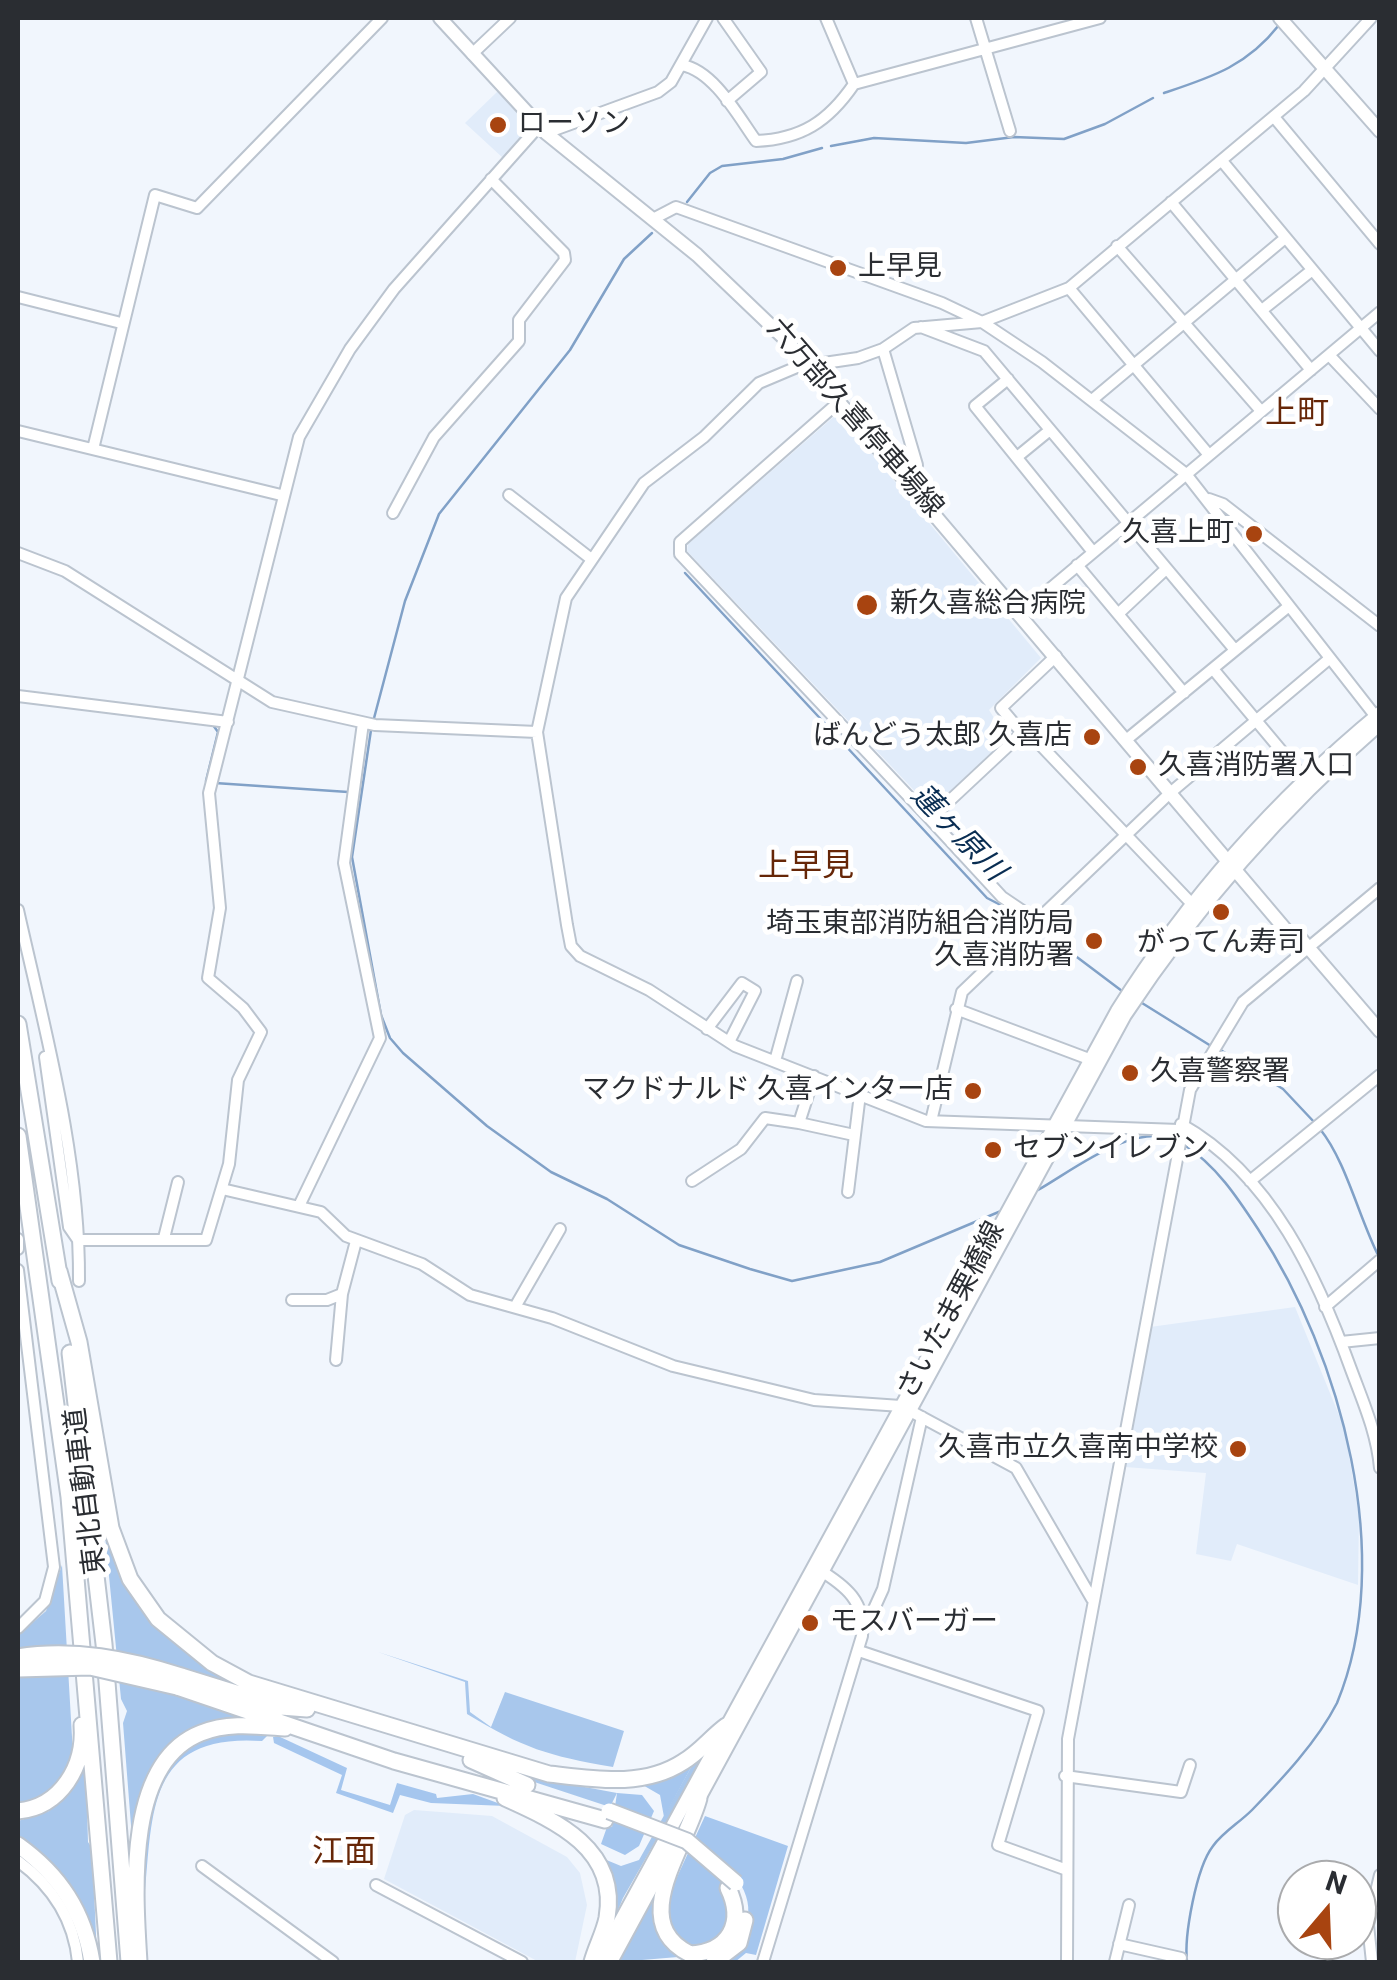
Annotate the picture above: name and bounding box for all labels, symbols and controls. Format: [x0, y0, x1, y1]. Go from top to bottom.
place label: ローソン [518, 108, 630, 142]
marker: ローソン [487, 114, 509, 136]
place label: 上早見 [858, 251, 942, 285]
marker: 上早見 [827, 257, 849, 279]
street label: 六万部久喜停車場線 [759, 313, 949, 525]
district label: 上町 [1265, 396, 1329, 434]
place label: 久喜上町 [1122, 517, 1234, 551]
marker: 久喜上町 [1243, 523, 1265, 545]
place label: 新久喜総合病院 [890, 588, 1086, 622]
marker: 新久喜総合病院 [854, 592, 880, 618]
place label: ばんどう太郎 久喜店 [813, 720, 1072, 754]
marker: ばんどう太郎 久喜店 [1081, 726, 1103, 748]
place label: 久喜消防署入口 [1158, 750, 1354, 784]
marker: 久喜消防署入口 [1127, 756, 1149, 778]
water label: 蓮ヶ原川 [902, 778, 1012, 890]
district label: 上早見 [758, 849, 854, 887]
marker: がってん寿司 [1210, 901, 1232, 923]
place label: 埼玉東部消防組合消防局 久喜消防署 [766, 908, 1074, 974]
place label: がってん寿司 [1137, 927, 1305, 961]
marker: 埼玉東部消防組合消防局 久喜消防署 [1083, 930, 1105, 952]
place label: 久喜警察署 [1150, 1056, 1290, 1090]
marker: 久喜警察署 [1119, 1062, 1141, 1084]
place label: マクドナルド 久喜インター店 [582, 1074, 953, 1108]
marker: マクドナルド 久喜インター店 [962, 1080, 984, 1102]
place label: セブンイレブン [1013, 1133, 1209, 1167]
marker: セブンイレブン [982, 1139, 1004, 1161]
street label: さいたま栗橋線 [891, 1217, 1013, 1405]
street label: 東北自動車道 [60, 1406, 114, 1576]
place label: 久喜市立久喜南中学校 [938, 1432, 1218, 1466]
marker: 久喜市立久喜南中学校 [1227, 1438, 1249, 1460]
place label: モスバーガー [830, 1606, 998, 1640]
marker: モスバーガー [799, 1612, 821, 1634]
district label: 江面 [312, 1835, 376, 1873]
north arrow [1277, 1860, 1377, 1960]
text: N [1322, 1864, 1351, 1902]

